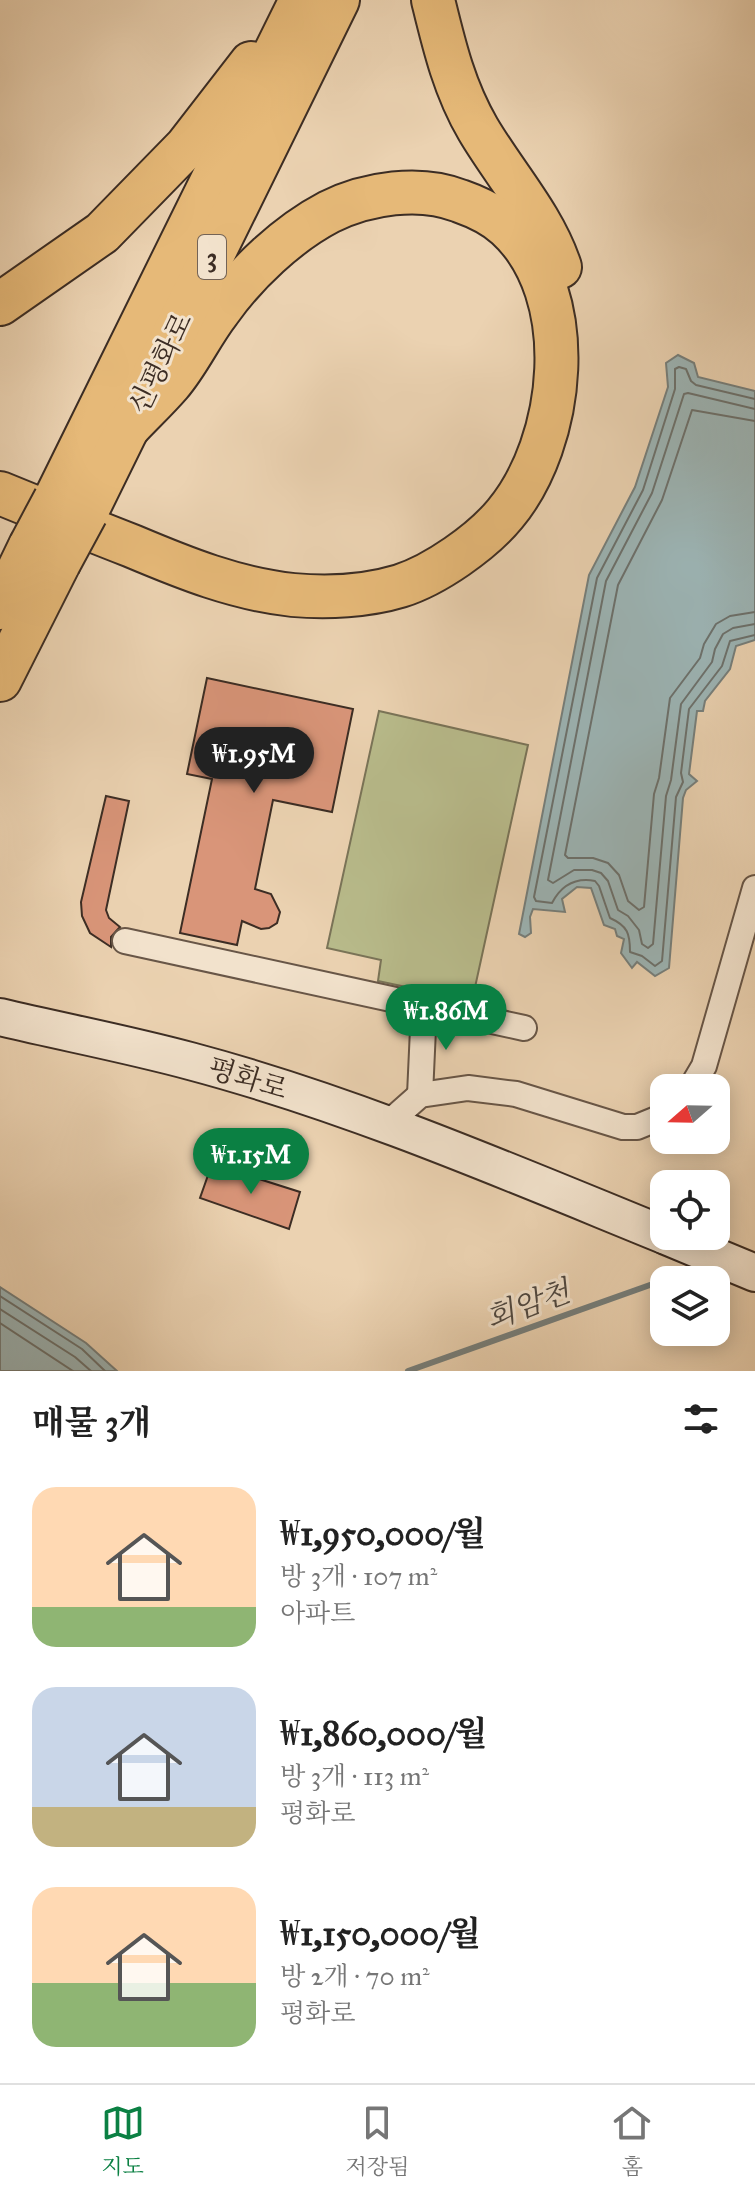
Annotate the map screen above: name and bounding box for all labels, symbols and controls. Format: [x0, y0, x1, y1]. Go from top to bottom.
road number: 3 [198, 235, 226, 279]
street label: 신평화로 [121, 307, 200, 420]
pin: ₩1.95M [189, 727, 319, 795]
text: ₩1.95M [212, 737, 296, 769]
pin: ₩1.86M [381, 984, 511, 1052]
text: ₩1.86M [404, 994, 488, 1026]
street label: 평화로 [204, 1050, 292, 1107]
north arrow [650, 1074, 730, 1154]
map controls [650, 1074, 730, 1346]
pin: ₩1.15M [186, 1128, 316, 1196]
text: ₩1.15M [211, 1138, 291, 1170]
button: locate [650, 1170, 730, 1250]
button: layers [650, 1266, 730, 1346]
water label: 회암천 [481, 1273, 577, 1337]
icon: filters [679, 1397, 723, 1441]
text: 매물 3개 [32, 1402, 151, 1443]
text: ₩1,950,000/월 [280, 1513, 486, 1554]
icon: home [96, 1519, 192, 1615]
text: 방 3개 · 107 m² [280, 1560, 437, 1592]
text: 아파트 [280, 1597, 355, 1629]
text: ₩1,860,000/월 [280, 1713, 488, 1754]
icon: home [96, 1719, 192, 1815]
text: 방 3개 · 113 m² [280, 1760, 429, 1792]
text: 평화로 [280, 1797, 355, 1829]
text: ₩1,150,000/월 [280, 1913, 481, 1954]
icon: home [96, 1919, 192, 2015]
text: 방 2개 · 70 m² [280, 1960, 430, 1992]
text: 평화로 [280, 1997, 355, 2029]
tab: 지도 [101, 2101, 145, 2180]
tab: 저장됨 [346, 2101, 409, 2180]
tab: 홈 [610, 2101, 654, 2180]

